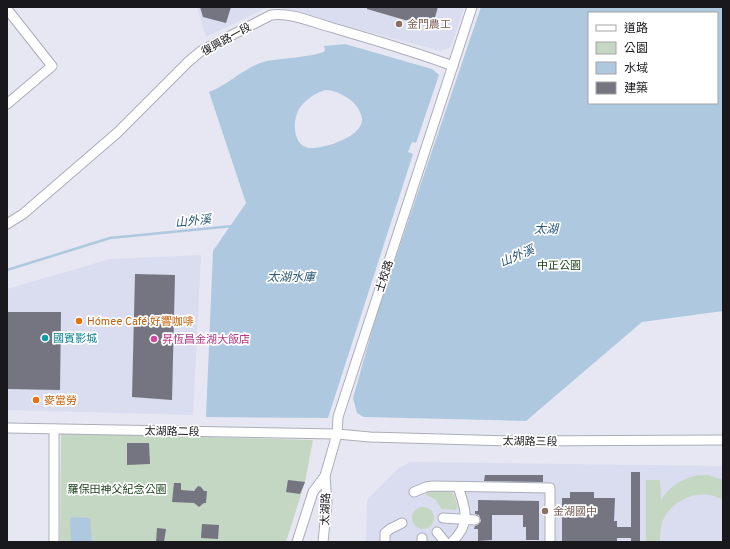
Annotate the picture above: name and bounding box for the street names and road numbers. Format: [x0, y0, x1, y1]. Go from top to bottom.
street label: 復興路一段 [199, 20, 254, 59]
street label: 士校路 [373, 258, 397, 294]
street label: 太湖路二段 [144, 425, 200, 439]
street label: 太湖路三段 [502, 435, 558, 449]
street label: 太湖路 [318, 492, 334, 526]

